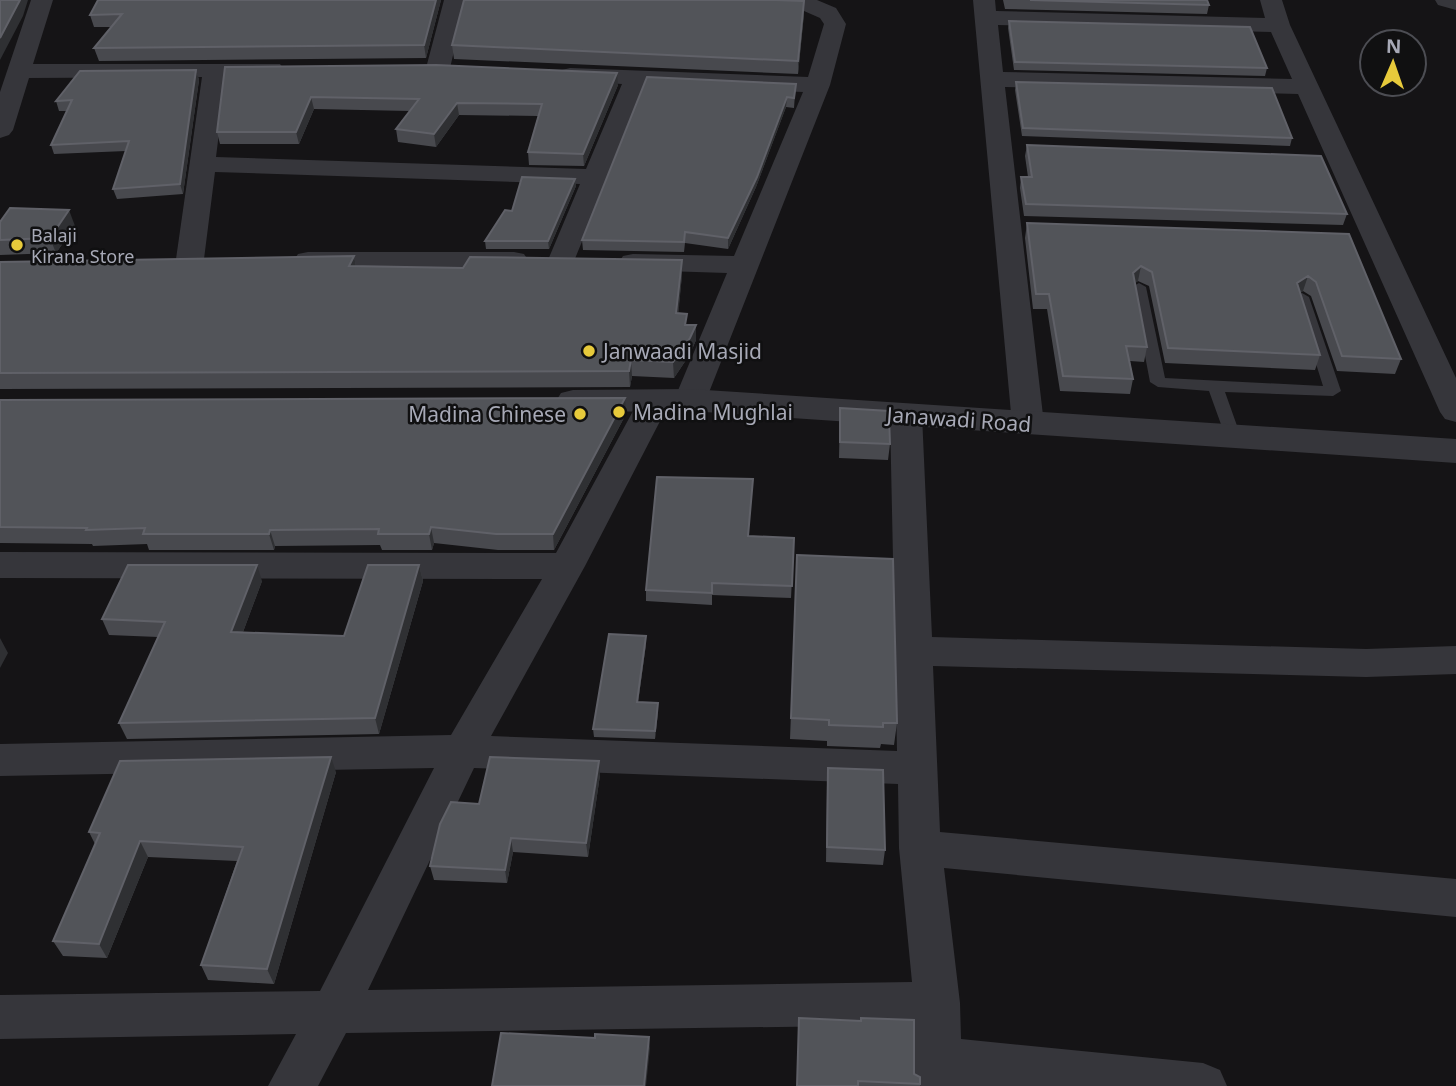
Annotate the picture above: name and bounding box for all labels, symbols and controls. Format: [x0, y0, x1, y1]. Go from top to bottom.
north arrow [1358, 28, 1428, 98]
text: N [1385, 33, 1402, 59]
place label: Balaji Kirana Store [31, 223, 134, 268]
marker: Balaji Kirana Store [9, 237, 25, 253]
place label: Janwaadi Masjid [601, 337, 762, 365]
marker: Janwaadi Masjid [581, 343, 597, 359]
place label: Madina Mughlai [633, 398, 793, 426]
place label: Madina Chinese [408, 400, 566, 428]
street label: Janawadi Road [884, 400, 1032, 438]
marker: Madina Mughlai [611, 404, 627, 420]
marker: Madina Chinese [572, 406, 588, 422]

